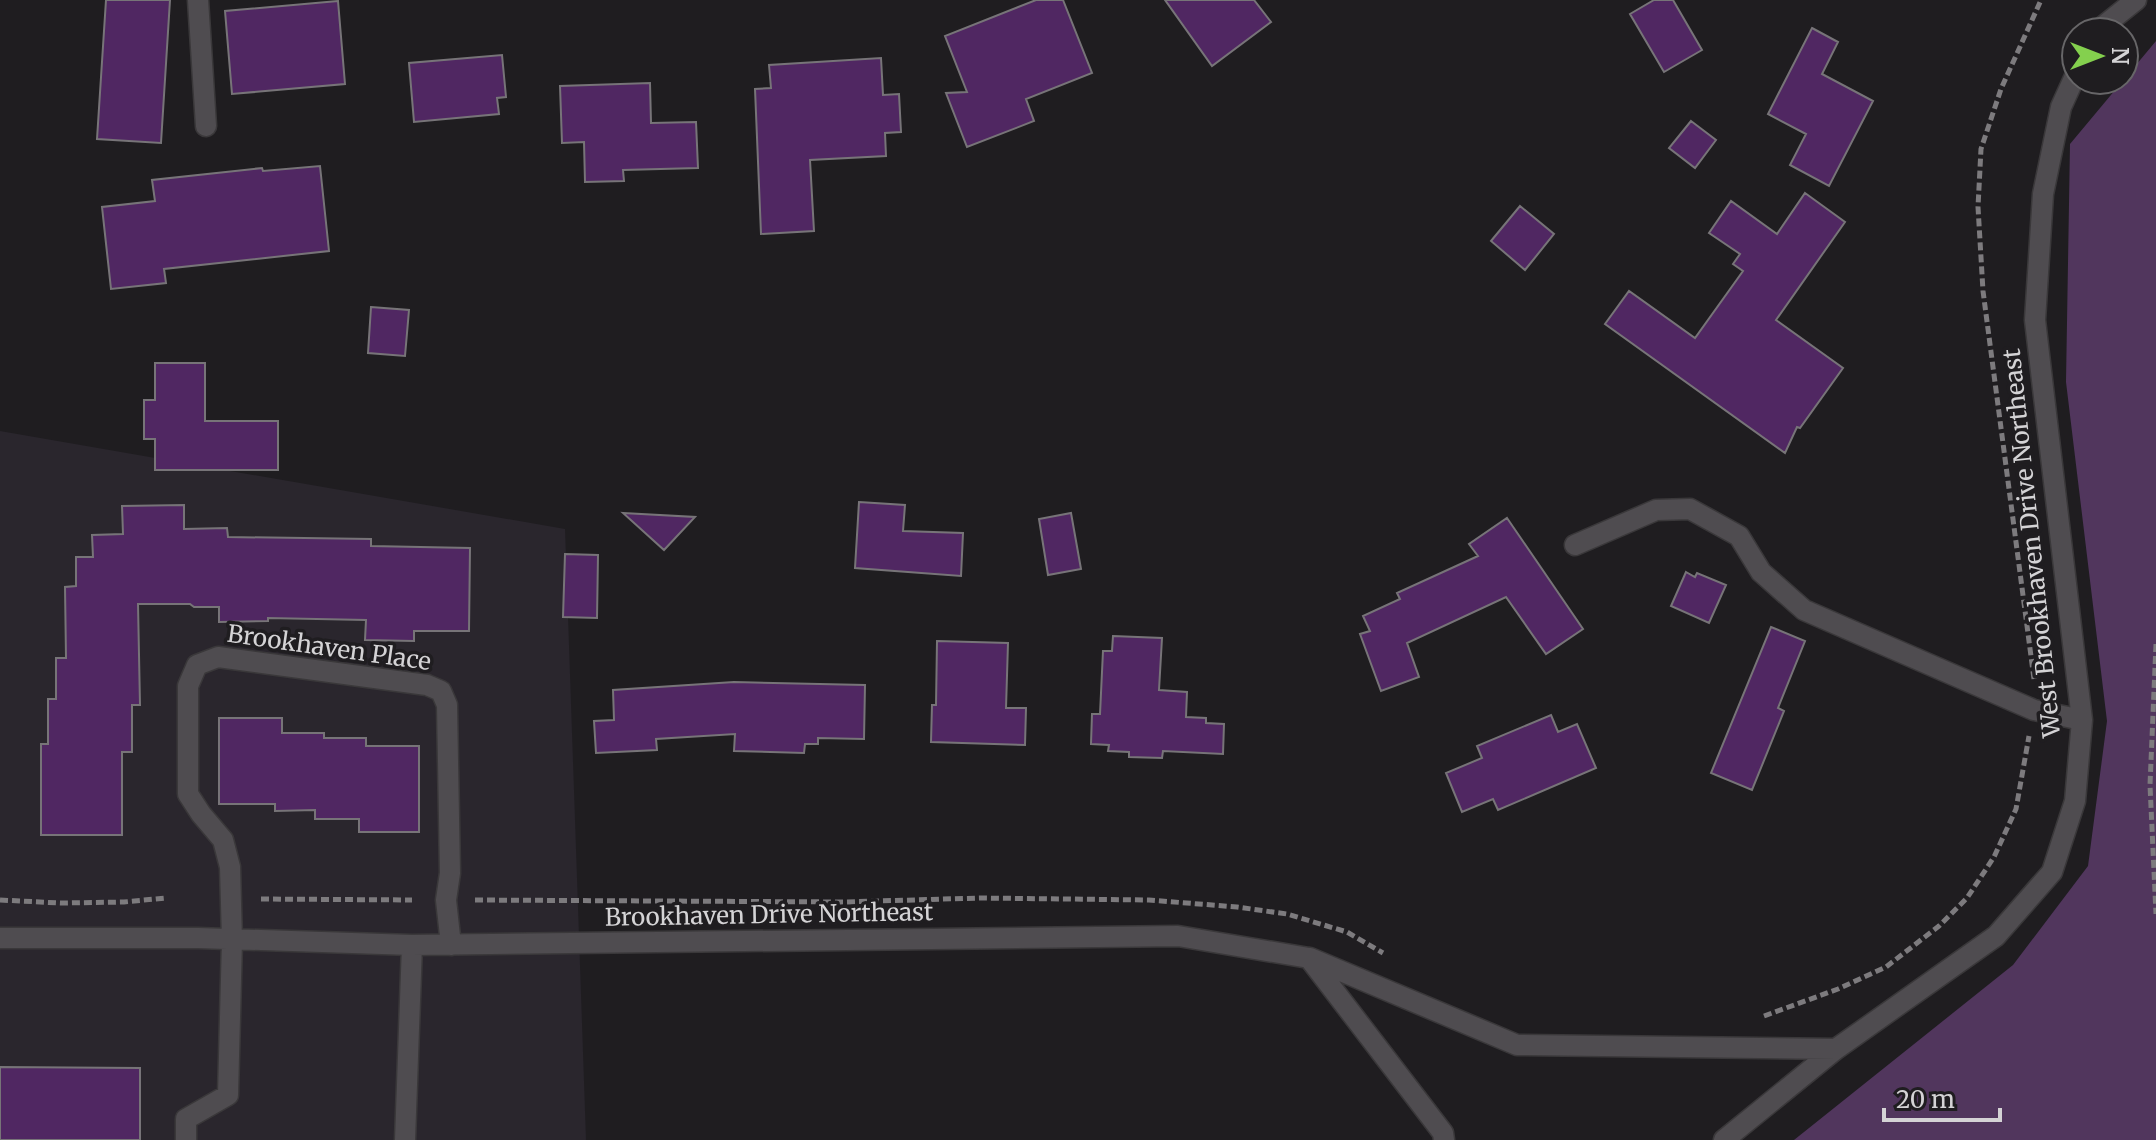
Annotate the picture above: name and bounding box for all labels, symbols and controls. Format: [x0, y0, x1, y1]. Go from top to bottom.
north arrow [2060, 16, 2140, 96]
text: N [2106, 47, 2134, 65]
street label: West Brookhaven Drive Northeast [1996, 347, 2067, 740]
street label: Brookhaven Place [225, 618, 433, 677]
street label: Brookhaven Drive Northeast [605, 896, 934, 933]
scale bar [1884, 1072, 2000, 1122]
text: 20 m [1896, 1084, 1955, 1115]

